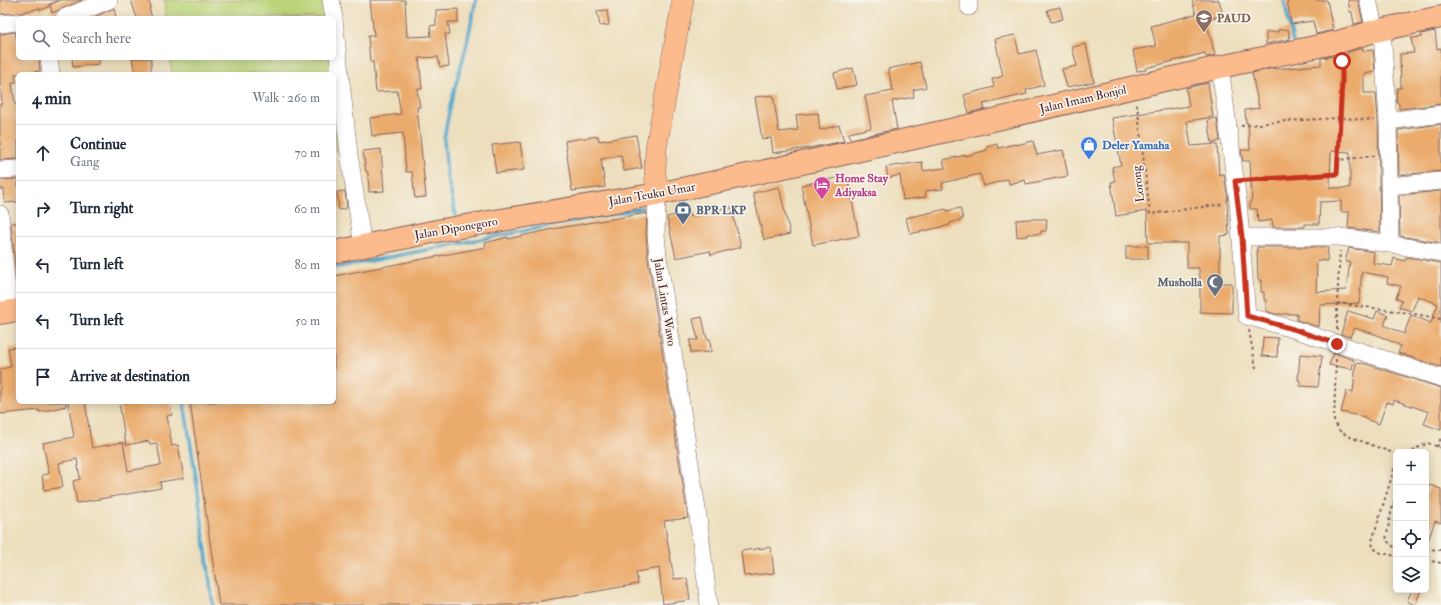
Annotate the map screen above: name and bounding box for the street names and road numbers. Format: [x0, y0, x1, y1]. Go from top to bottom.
street label: Jalan Imam Bonjol [1037, 82, 1128, 117]
street label: Lorong [1129, 164, 1148, 203]
street label: Jalan Teuku Umar [607, 179, 697, 210]
street label: Jalan Diponegoro [412, 214, 499, 243]
street label: Jalan Lintas Wawo [650, 256, 679, 347]

